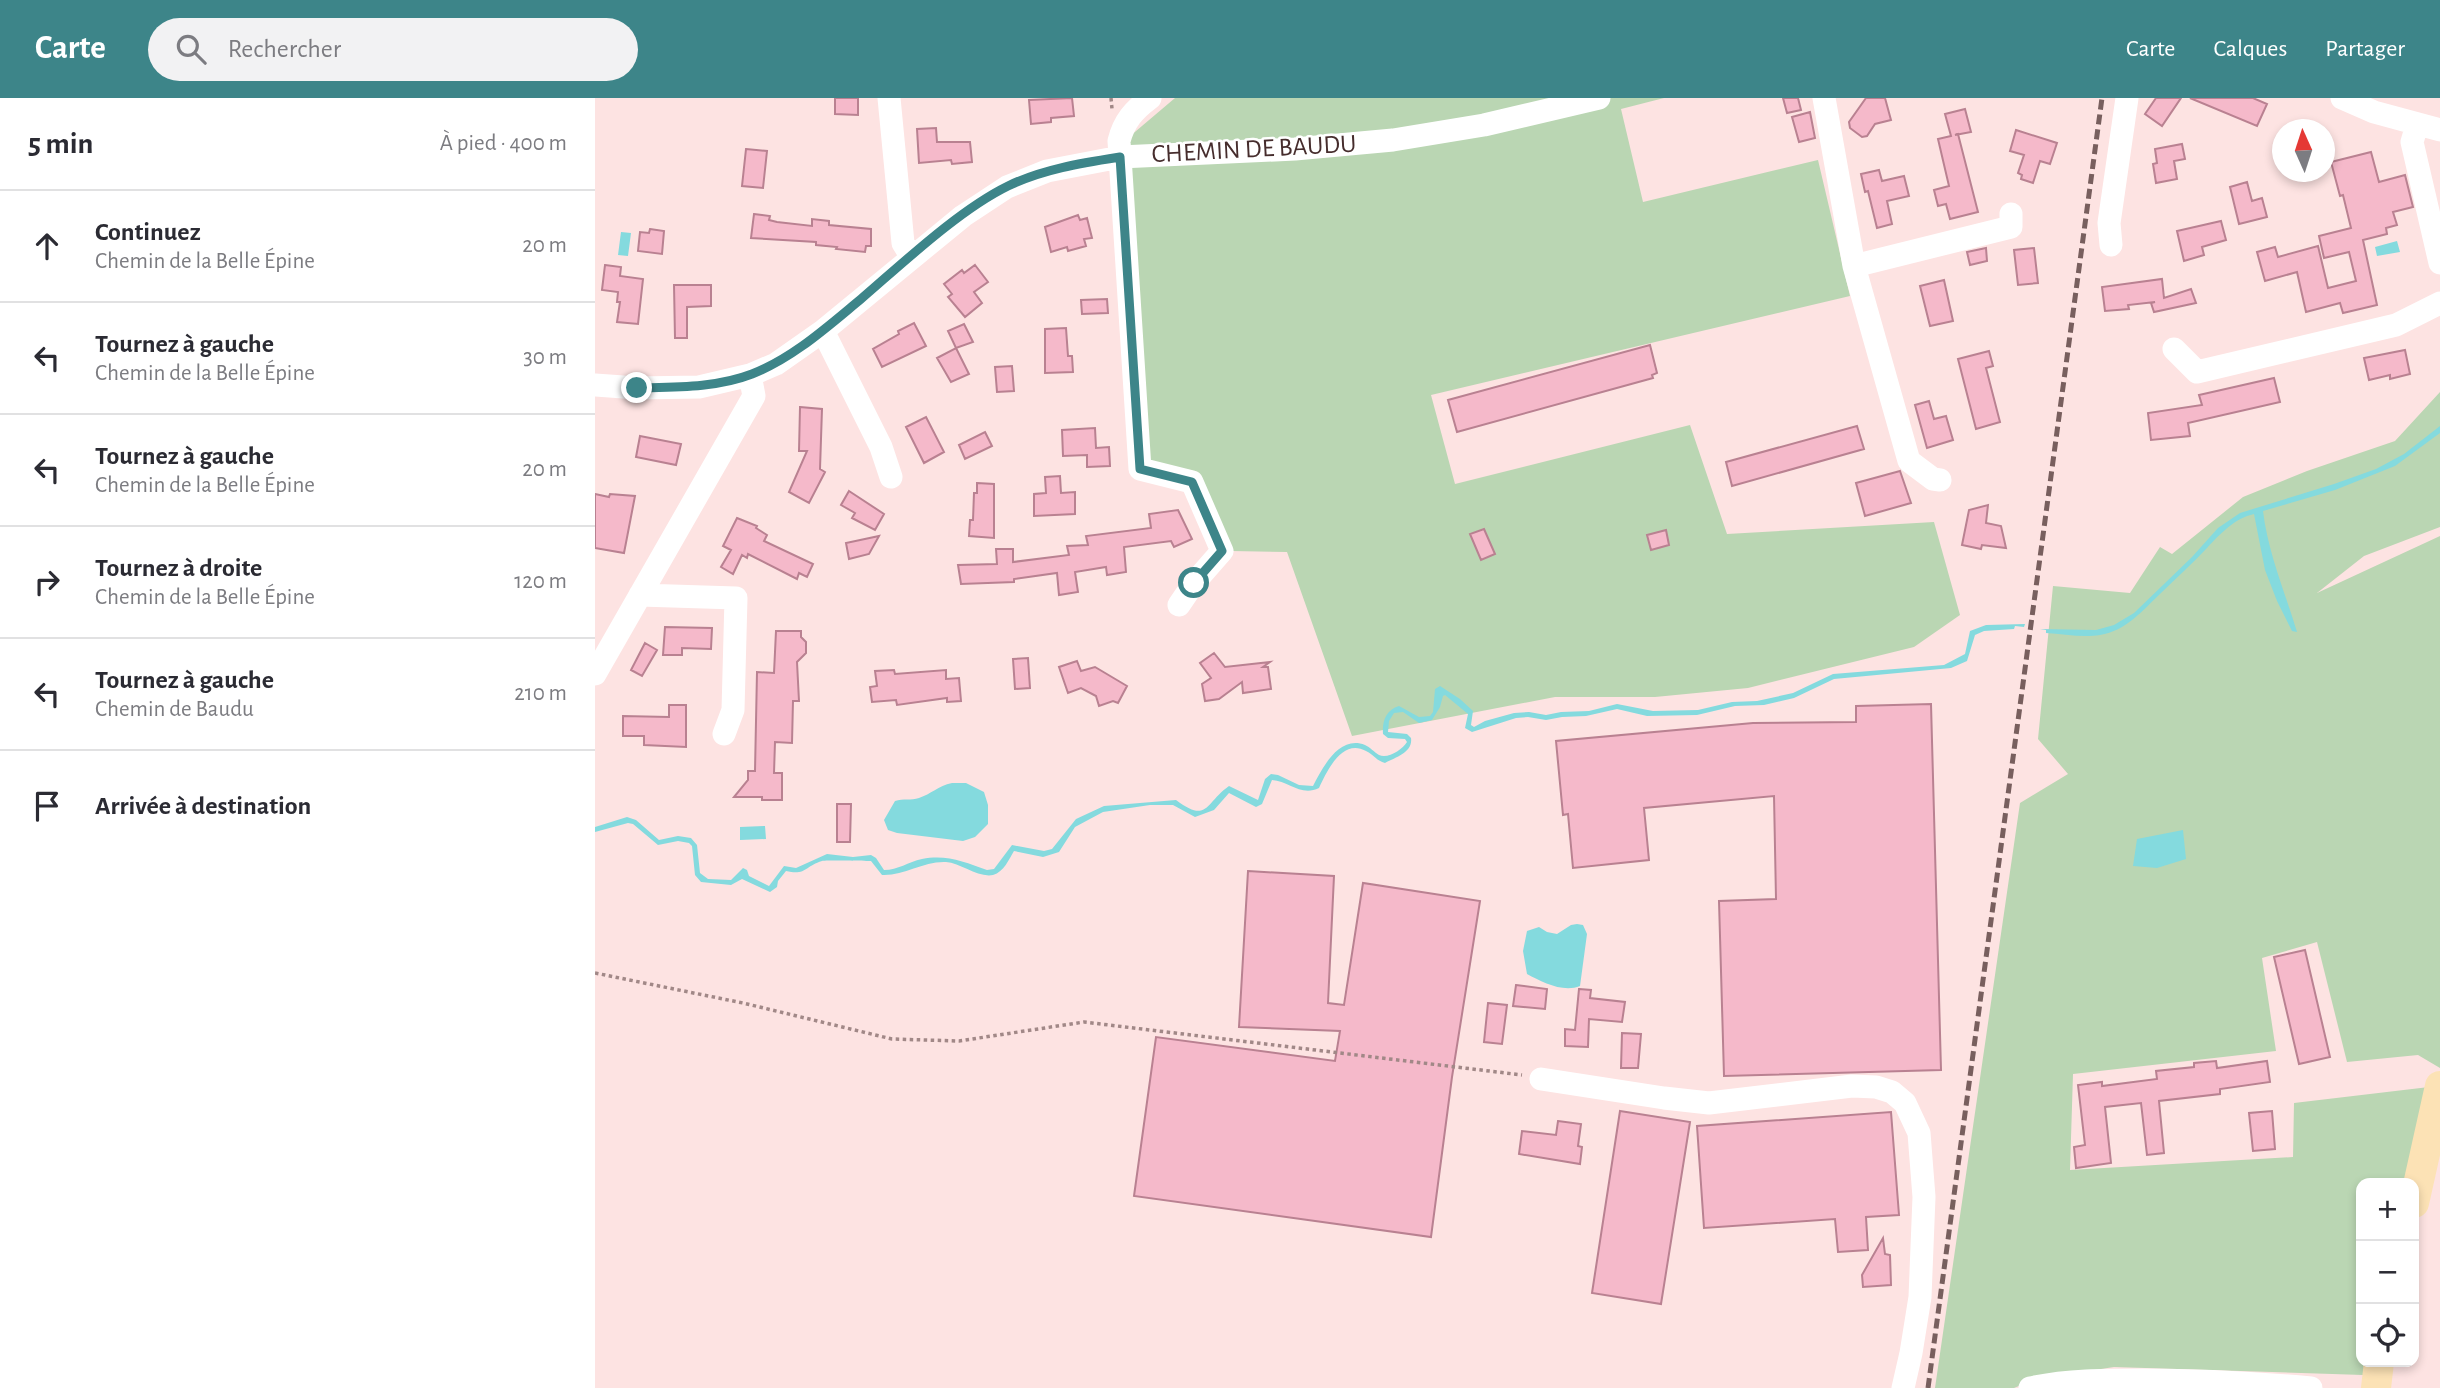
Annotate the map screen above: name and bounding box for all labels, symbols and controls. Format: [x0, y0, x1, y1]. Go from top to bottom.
search box [148, 18, 638, 81]
icon: search [172, 30, 210, 68]
text: Carte [35, 32, 106, 65]
text: Rechercher [228, 36, 341, 62]
text: Carte [2126, 37, 2175, 61]
text: Calques [2213, 37, 2287, 61]
text: Partager [2325, 37, 2405, 61]
north arrow [2272, 119, 2335, 182]
text: 5 min [28, 129, 93, 159]
street label: CHEMIN DE BAUDU [1151, 131, 1357, 167]
text: À pied · 400 m [440, 132, 567, 155]
text: Continuez [95, 219, 201, 245]
icon: ahead [28, 227, 66, 265]
text: 20 m [522, 234, 567, 257]
text: Chemin de la Belle Épine [95, 250, 315, 273]
text: Tournez à gauche [95, 331, 274, 357]
icon: left [28, 339, 66, 377]
text: 30 m [523, 346, 567, 369]
text: Chemin de la Belle Épine [95, 362, 315, 385]
route end [621, 372, 652, 403]
text: Tournez à gauche [95, 443, 274, 469]
icon: left [28, 451, 66, 489]
text: 20 m [522, 458, 567, 481]
text: Chemin de la Belle Épine [95, 474, 315, 497]
text: Tournez à droite [95, 555, 262, 581]
icon: right [28, 563, 66, 601]
route start [1178, 567, 1209, 598]
text: 120 m [514, 570, 567, 593]
text: Chemin de la Belle Épine [95, 586, 315, 609]
text: Tournez à gauche [95, 667, 274, 693]
icon: left [28, 675, 66, 713]
text: 210 m [514, 682, 567, 705]
text: Chemin de Baudu [95, 698, 254, 721]
icon: arrive [28, 787, 66, 825]
text: Arrivée à destination [95, 793, 311, 819]
map controls [2356, 1178, 2419, 1367]
button: + [2356, 1178, 2419, 1241]
button: − [2356, 1241, 2419, 1304]
button: locate [2356, 1304, 2419, 1367]

